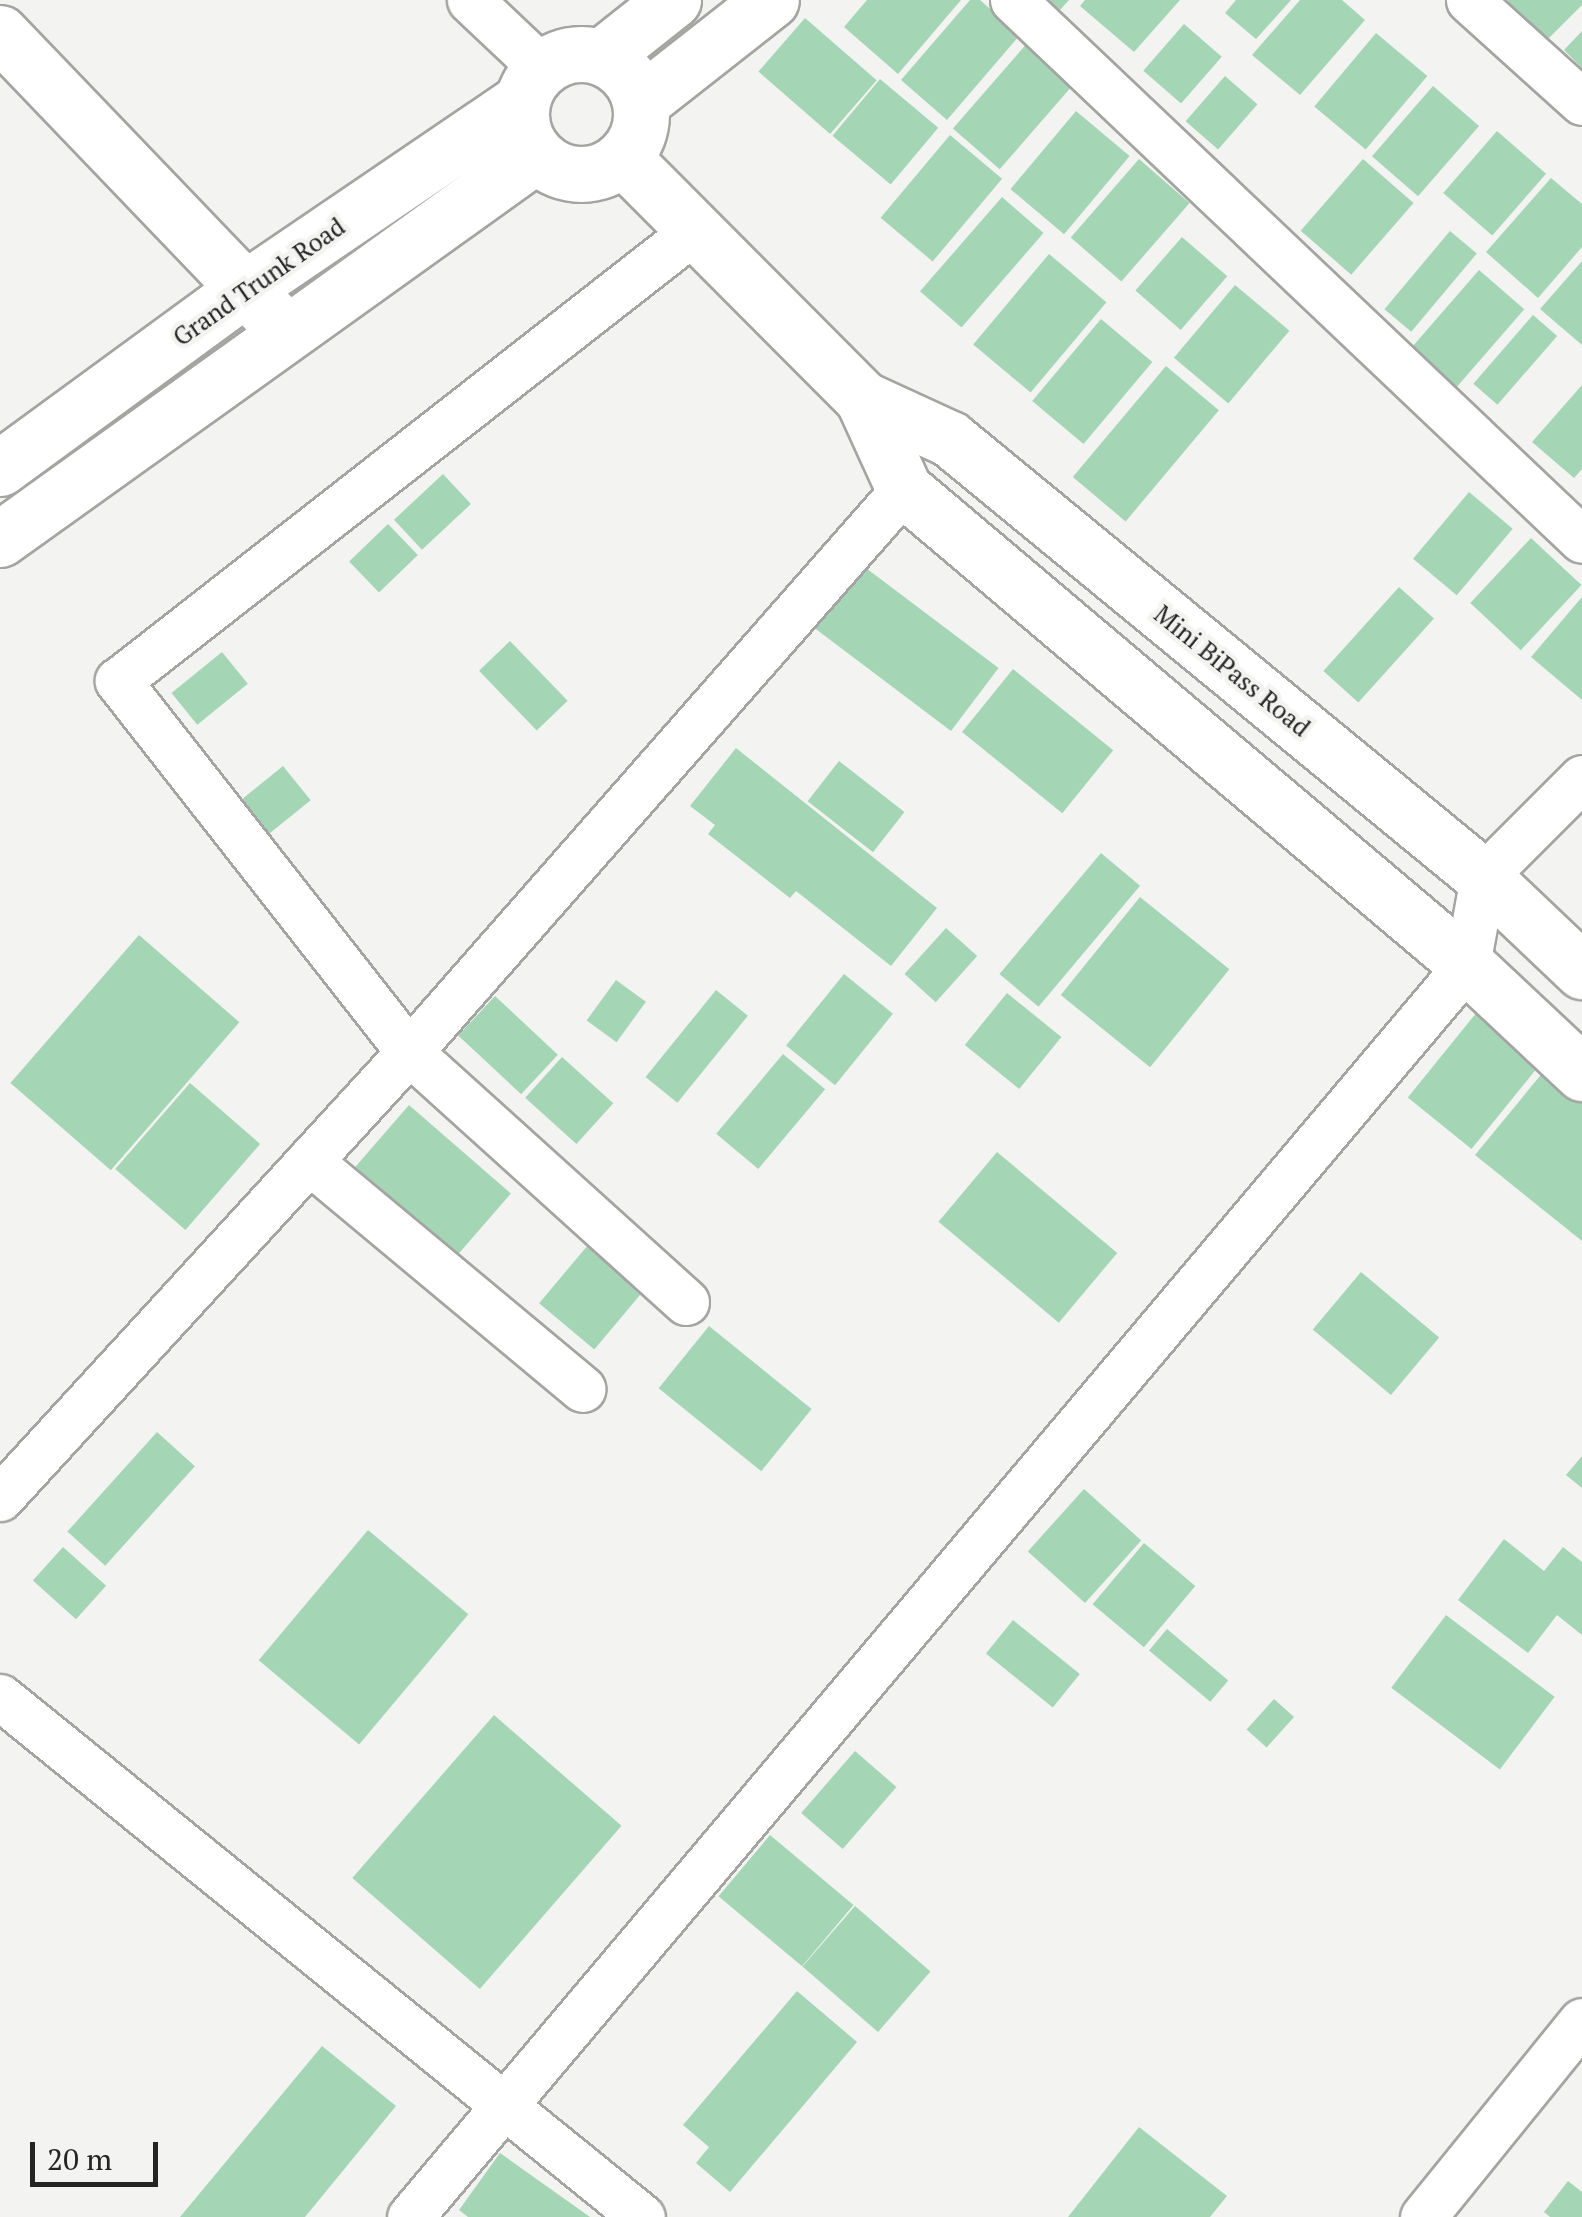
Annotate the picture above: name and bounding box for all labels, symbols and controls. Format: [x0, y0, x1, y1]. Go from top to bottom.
street label: Grand Trunk Road [167, 212, 351, 352]
street label: Mini BiPass Road [1148, 599, 1316, 743]
scale bar [35, 2122, 162, 2184]
text: 20 m [47, 2139, 112, 2179]

